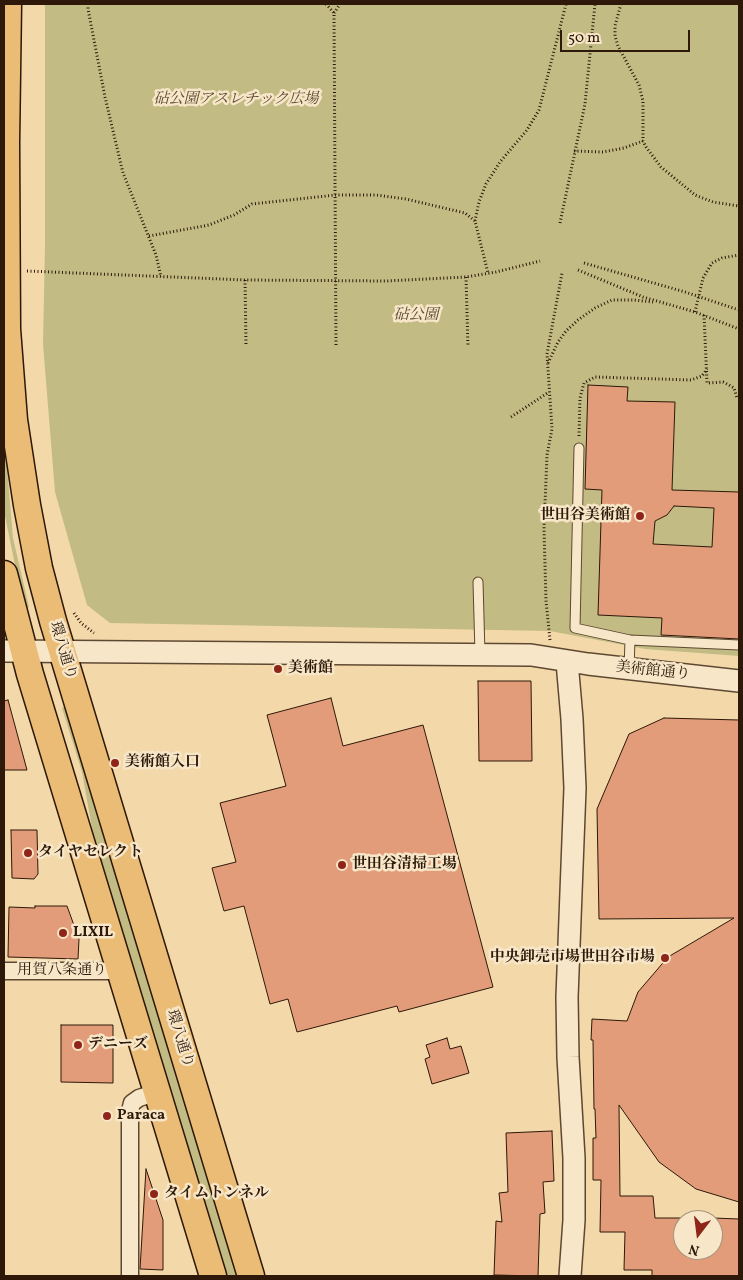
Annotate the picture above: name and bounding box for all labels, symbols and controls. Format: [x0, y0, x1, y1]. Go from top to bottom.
scale bar [563, 20, 693, 52]
text: 50 m [568, 28, 600, 49]
park label: 砧公園アスレチック広場 [154, 91, 318, 109]
park label: 砧公園 [394, 307, 438, 325]
place label: 世田谷美術館 [540, 507, 630, 525]
marker: 世田谷美術館 [634, 510, 646, 522]
street label: 環八通り [45, 620, 79, 682]
street label: 美術館通り [615, 659, 691, 685]
place label: 美術館 [288, 660, 333, 678]
marker: 美術館 [272, 663, 284, 675]
place label: 美術館入口 [125, 754, 200, 772]
marker: 美術館入口 [109, 757, 121, 769]
place label: タイヤセレクト [38, 844, 143, 862]
marker: タイヤセレクト [22, 847, 34, 859]
place label: 世田谷清掃工場 [352, 856, 457, 874]
marker: 世田谷清掃工場 [336, 859, 348, 871]
place label: LIXIL [73, 924, 113, 942]
marker: LIXIL [57, 927, 69, 939]
place label: 中央卸売市場世田谷市場 [490, 949, 655, 967]
marker: 中央卸売市場世田谷市場 [659, 952, 671, 964]
street label: 用賀八条通り [17, 962, 107, 980]
street label: 環八通り [162, 1008, 196, 1070]
place label: デニーズ [88, 1036, 148, 1054]
marker: デニーズ [72, 1039, 84, 1051]
place label: Paraca [117, 1107, 165, 1125]
marker: Paraca [101, 1110, 113, 1122]
place label: タイムトンネル [164, 1185, 269, 1203]
marker: タイムトンネル [148, 1188, 160, 1200]
north arrow [673, 1210, 723, 1260]
text: N [687, 1239, 702, 1260]

